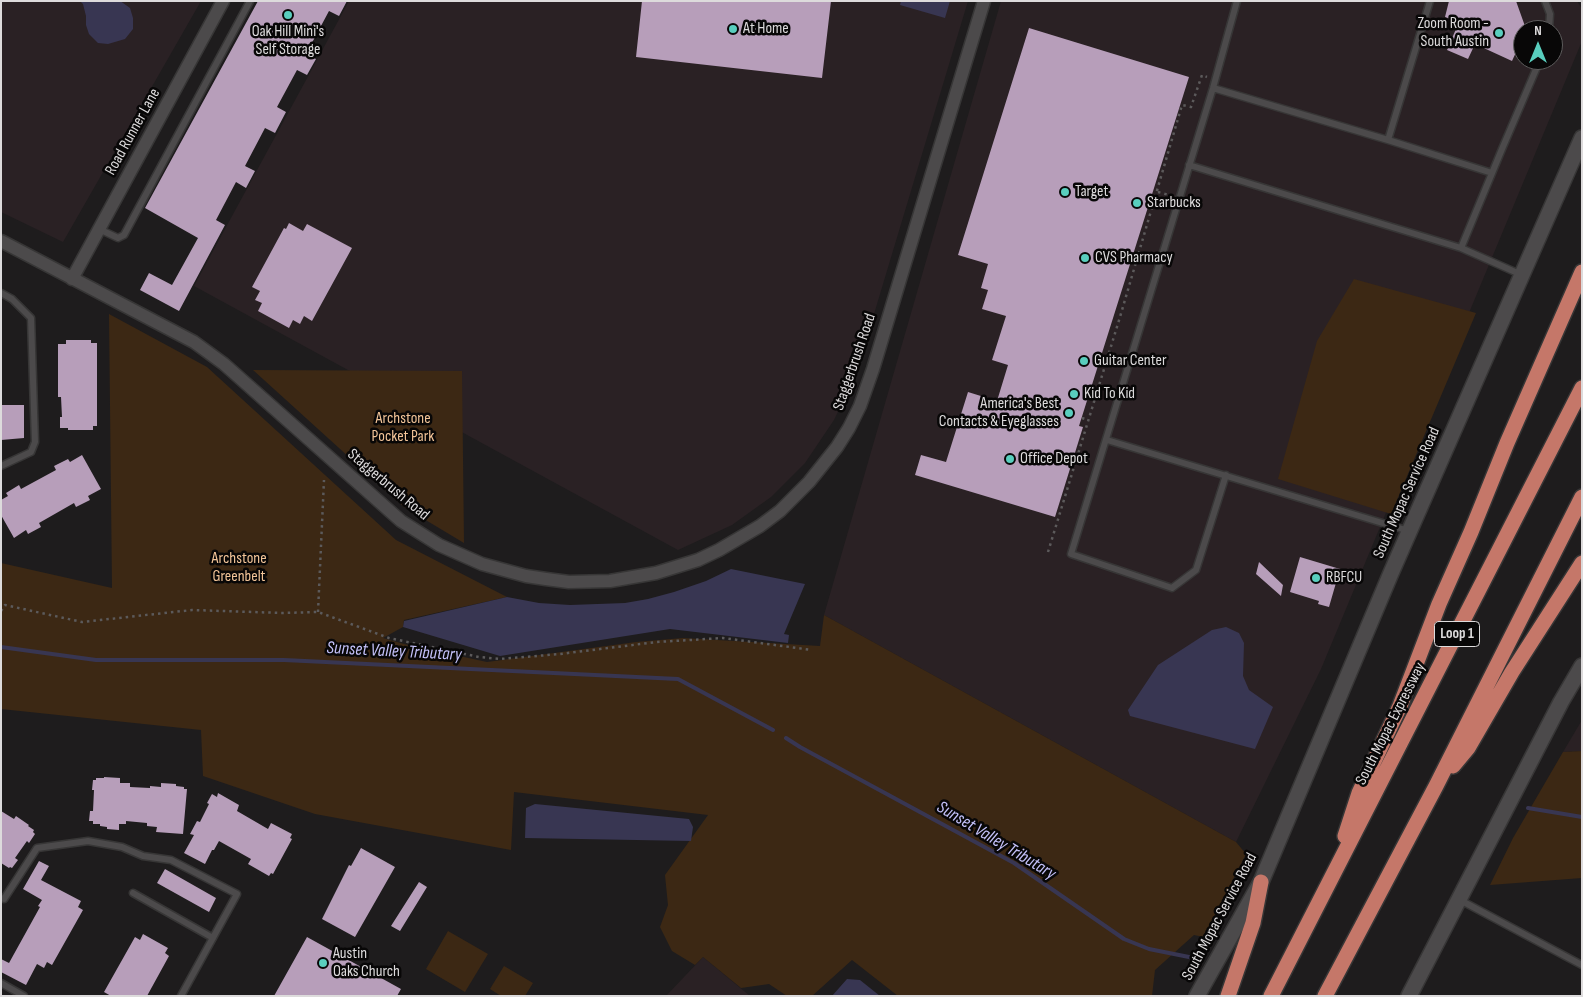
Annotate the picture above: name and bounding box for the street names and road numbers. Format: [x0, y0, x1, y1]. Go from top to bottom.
street label: Road Runner Lane [101, 85, 165, 179]
street label: Staggerbrush Road [829, 311, 881, 413]
street label: South Mopac Service Road [1369, 424, 1445, 562]
street label: Staggerbrush Road [343, 445, 433, 525]
road number: Loop 1 [1434, 622, 1480, 646]
street label: South Mopac Expressway [1352, 660, 1430, 788]
street label: South Mopac Service Road [1178, 850, 1262, 984]

